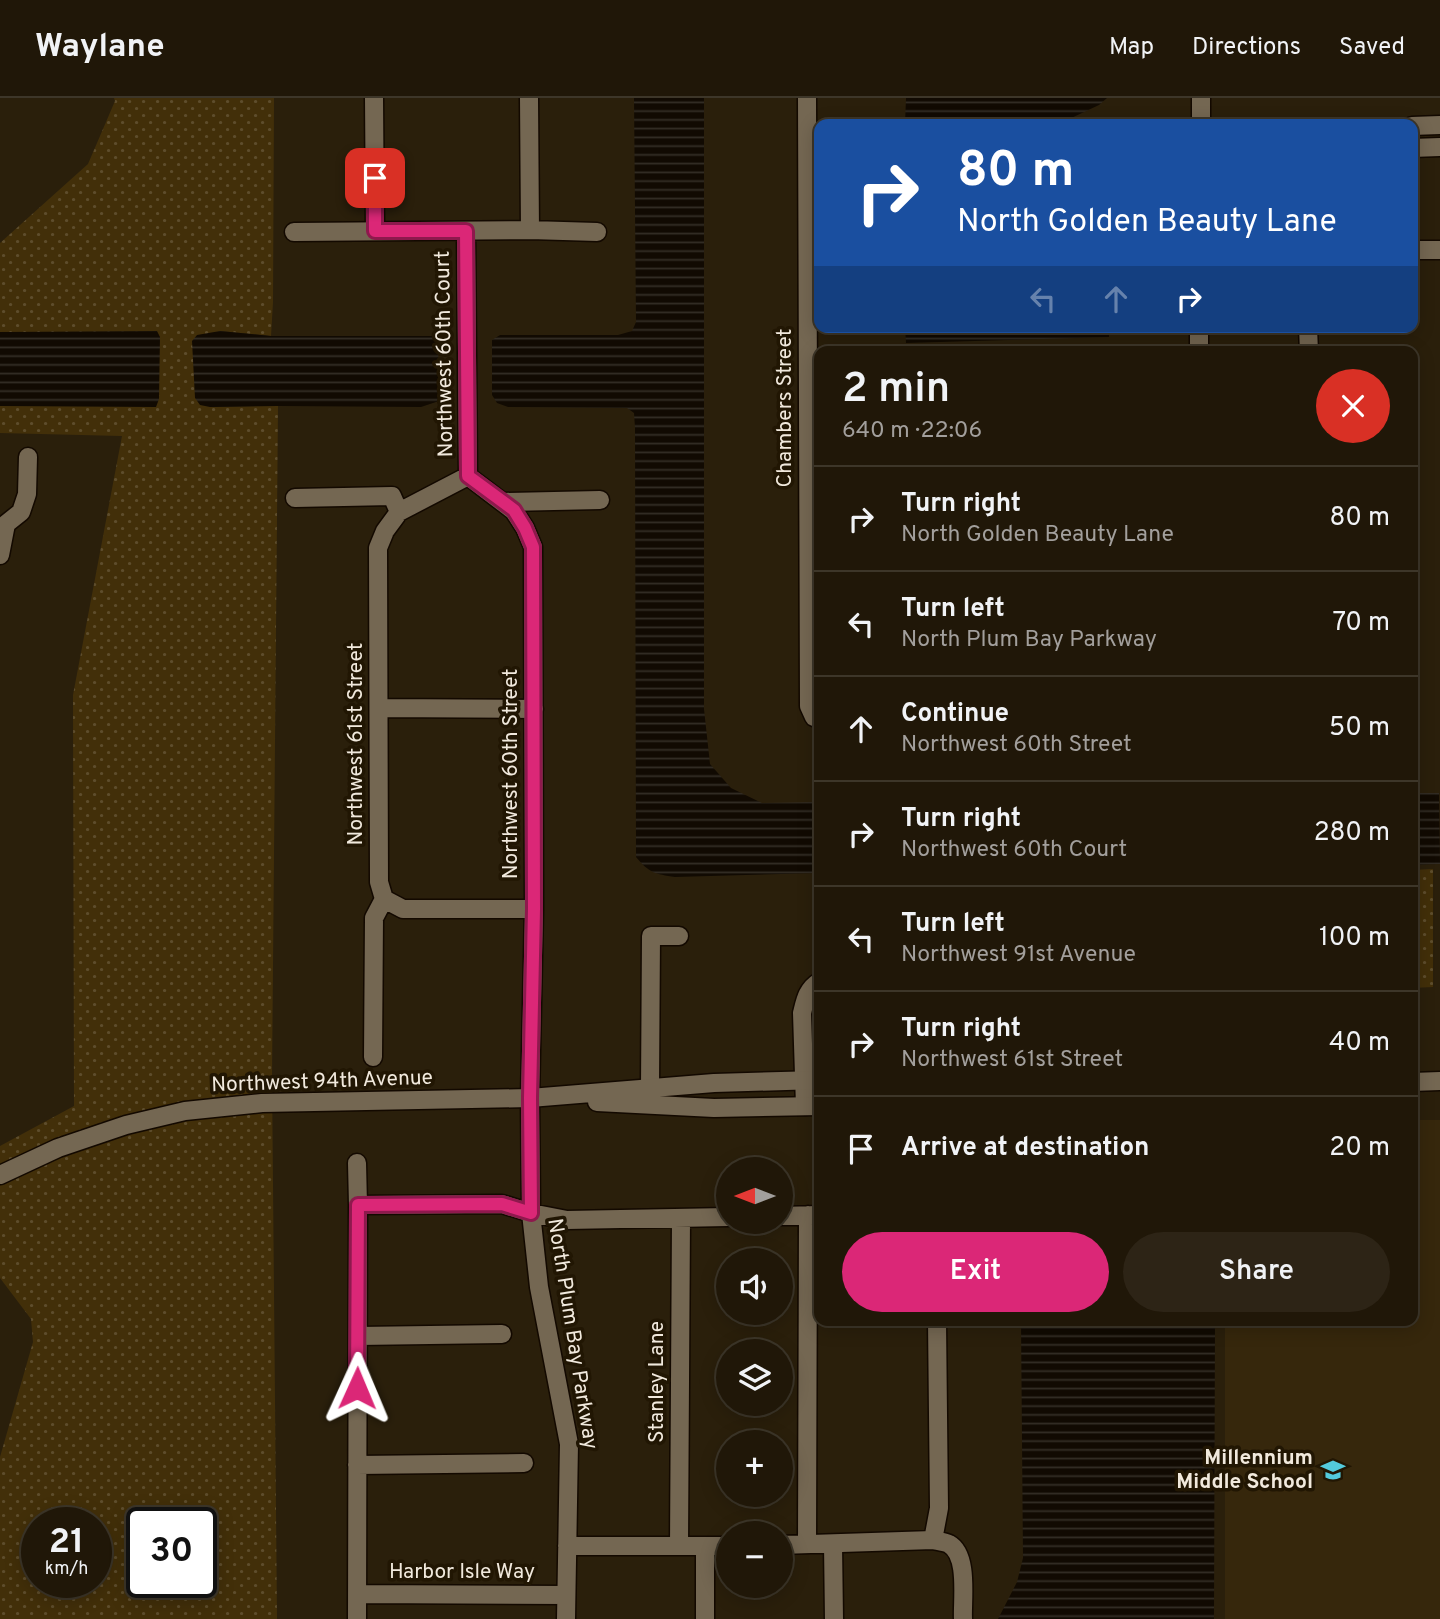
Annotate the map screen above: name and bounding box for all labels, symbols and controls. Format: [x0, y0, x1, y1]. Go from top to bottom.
text: Waylane [35, 27, 165, 69]
text: Map [1109, 33, 1154, 63]
text: Directions [1192, 33, 1301, 63]
text: Saved [1339, 33, 1405, 63]
text: 80 m [957, 142, 1074, 204]
icon: right [842, 147, 933, 238]
pin [345, 148, 405, 208]
icon: arrive [356, 159, 394, 197]
text: North Golden Beauty Lane [957, 203, 1337, 243]
street label: Northwest 60th Court [430, 250, 460, 458]
icon: left [1024, 280, 1062, 318]
icon: ahead [1097, 280, 1135, 318]
icon: right [1170, 280, 1208, 318]
street label: Chambers Street [772, 329, 799, 487]
text: 2 min [842, 364, 950, 417]
button: close [1316, 369, 1390, 443]
text: 640 m · 22:06 [842, 417, 982, 446]
text: Turn right [901, 488, 1021, 521]
icon: right [842, 500, 880, 538]
text: 80 m [1330, 502, 1390, 535]
text: North Golden Beauty Lane [901, 521, 1174, 550]
text: Turn left [901, 593, 1005, 626]
icon: left [842, 605, 880, 643]
text: 70 m [1332, 607, 1390, 640]
text: North Plum Bay Parkway [901, 626, 1157, 655]
street label: Northwest 61st Street [343, 643, 370, 845]
street label: Northwest 60th Street [498, 669, 525, 879]
text: Continue [901, 698, 1009, 731]
icon: ahead [842, 710, 880, 748]
text: 50 m [1329, 712, 1390, 745]
text: Northwest 60th Street [901, 731, 1132, 760]
text: Turn right [901, 803, 1021, 836]
icon: right [842, 815, 880, 853]
text: 280 m [1314, 817, 1390, 850]
text: Northwest 60th Court [901, 836, 1127, 865]
text: Turn left [901, 908, 1005, 941]
icon: left [842, 920, 880, 958]
text: 100 m [1319, 922, 1390, 955]
text: Northwest 91st Avenue [901, 941, 1136, 970]
text: Turn right [901, 1013, 1021, 1046]
icon: right [842, 1025, 880, 1063]
text: 40 m [1329, 1027, 1390, 1060]
text: Northwest 61st Street [901, 1046, 1123, 1075]
street label: Northwest 94th Avenue [211, 1065, 433, 1099]
icon: arrive [842, 1130, 880, 1168]
text: Arrive at destination [901, 1132, 1149, 1165]
text: 20 m [1329, 1132, 1390, 1165]
north arrow [716, 1157, 793, 1234]
map controls [716, 1157, 793, 1598]
street label: North Plum Bay Parkway [540, 1216, 604, 1452]
button: Exit [842, 1232, 1109, 1312]
button: Share [1123, 1232, 1390, 1312]
button: sound [716, 1248, 793, 1325]
street label: Stanley Lane [644, 1321, 671, 1443]
button: layers [716, 1339, 793, 1416]
position arrow [320, 1351, 394, 1425]
button: + [716, 1430, 793, 1507]
place label: Millennium Middle School [1176, 1445, 1313, 1496]
school or university icon: Millennium Middle School [1319, 1456, 1347, 1484]
speed limit sign: 30 [126, 1507, 217, 1598]
text: 21 [49, 1521, 84, 1565]
button: − [716, 1521, 793, 1598]
text: km/h [45, 1558, 88, 1581]
street label: Harbor Isle Way [389, 1559, 535, 1586]

